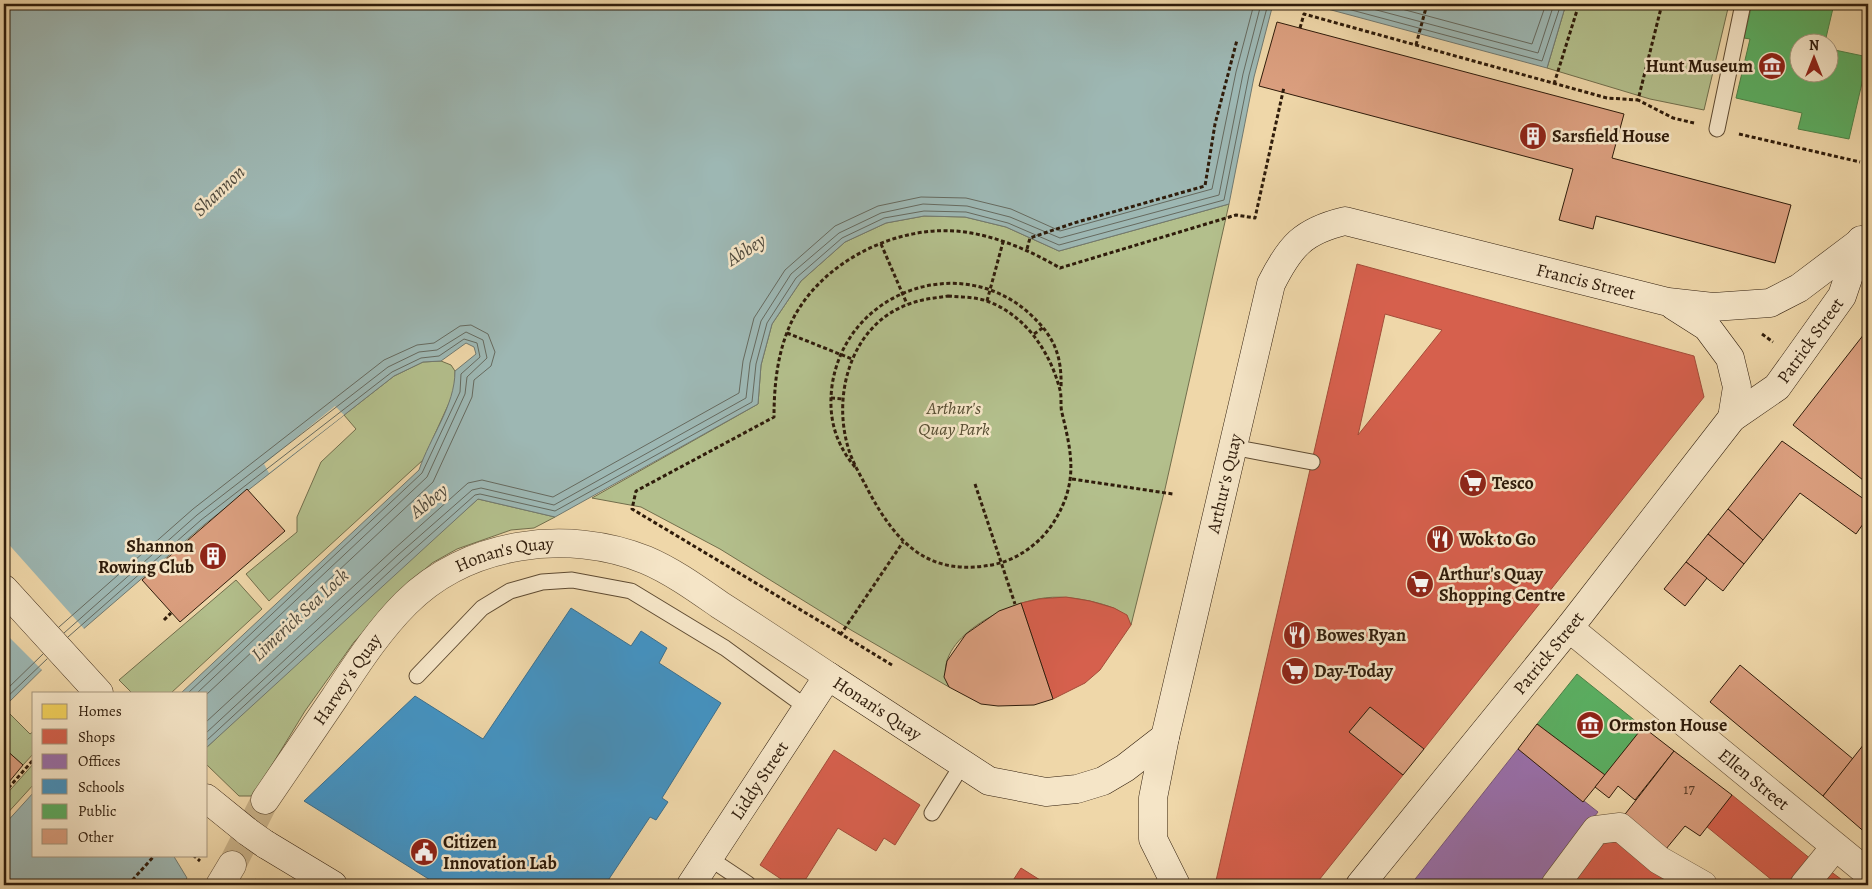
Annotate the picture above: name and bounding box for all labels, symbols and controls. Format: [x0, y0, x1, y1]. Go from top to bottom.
north arrow [1790, 32, 1840, 82]
text: N [1809, 36, 1819, 55]
museum icon: Hunt Museum [1757, 51, 1787, 81]
place label: Hunt Museum [1645, 54, 1753, 78]
building icon: Sarsfield House [1518, 121, 1548, 151]
place label: Sarsfield House [1552, 124, 1670, 148]
water label: Shannon [187, 160, 251, 222]
water label: Abbey [720, 227, 771, 273]
street label: Francis Street [1534, 257, 1638, 305]
street label: Patrick Street [1771, 293, 1849, 388]
park label: Arthur's Quay Park [918, 396, 990, 441]
street label: Arthur's Quay [1201, 430, 1248, 537]
supermarket icon: Tesco [1458, 468, 1488, 498]
place label: Tesco [1492, 471, 1534, 495]
water label: Abbey [404, 477, 454, 525]
restaurant icon: Wok to Go [1425, 524, 1455, 554]
place label: Wok to Go [1458, 527, 1536, 551]
street label: Honan's Quay [451, 531, 555, 578]
place label: Shannon Rowing Club [98, 534, 194, 579]
building icon: Shannon Rowing Club [198, 541, 228, 571]
place label: Arthur's Quay Shopping Centre [1438, 562, 1565, 607]
water label: Limerick Sea Lock [245, 563, 355, 667]
supermarket icon: Arthur's Quay Shopping Centre [1405, 569, 1435, 599]
street label: Patrick Street [1508, 606, 1590, 700]
restaurant icon: Bowes Ryan [1282, 620, 1312, 650]
place label: Bowes Ryan [1316, 623, 1406, 647]
street label: Harvey's Quay [307, 628, 388, 730]
supermarket icon: Day-Today [1280, 656, 1310, 686]
place label: Day-Today [1314, 659, 1394, 683]
street label: Honan's Quay [829, 671, 927, 747]
legend [32, 692, 208, 856]
text: Homes [78, 701, 122, 721]
museum icon: Ormston House [1575, 710, 1605, 740]
place label: Ormston House [1609, 713, 1727, 737]
text: Shops [78, 727, 115, 747]
street label: Liddy Street [725, 736, 794, 824]
street label: Ellen Street [1713, 743, 1795, 816]
text: Offices [78, 751, 121, 771]
text: Schools [78, 777, 125, 797]
house number: 17 [1683, 779, 1695, 799]
text: Public [78, 801, 116, 821]
text: Other [78, 827, 114, 847]
place label: Citizen Innovation Lab [443, 830, 557, 875]
public building icon: Citizen Innovation Lab [409, 837, 439, 867]

